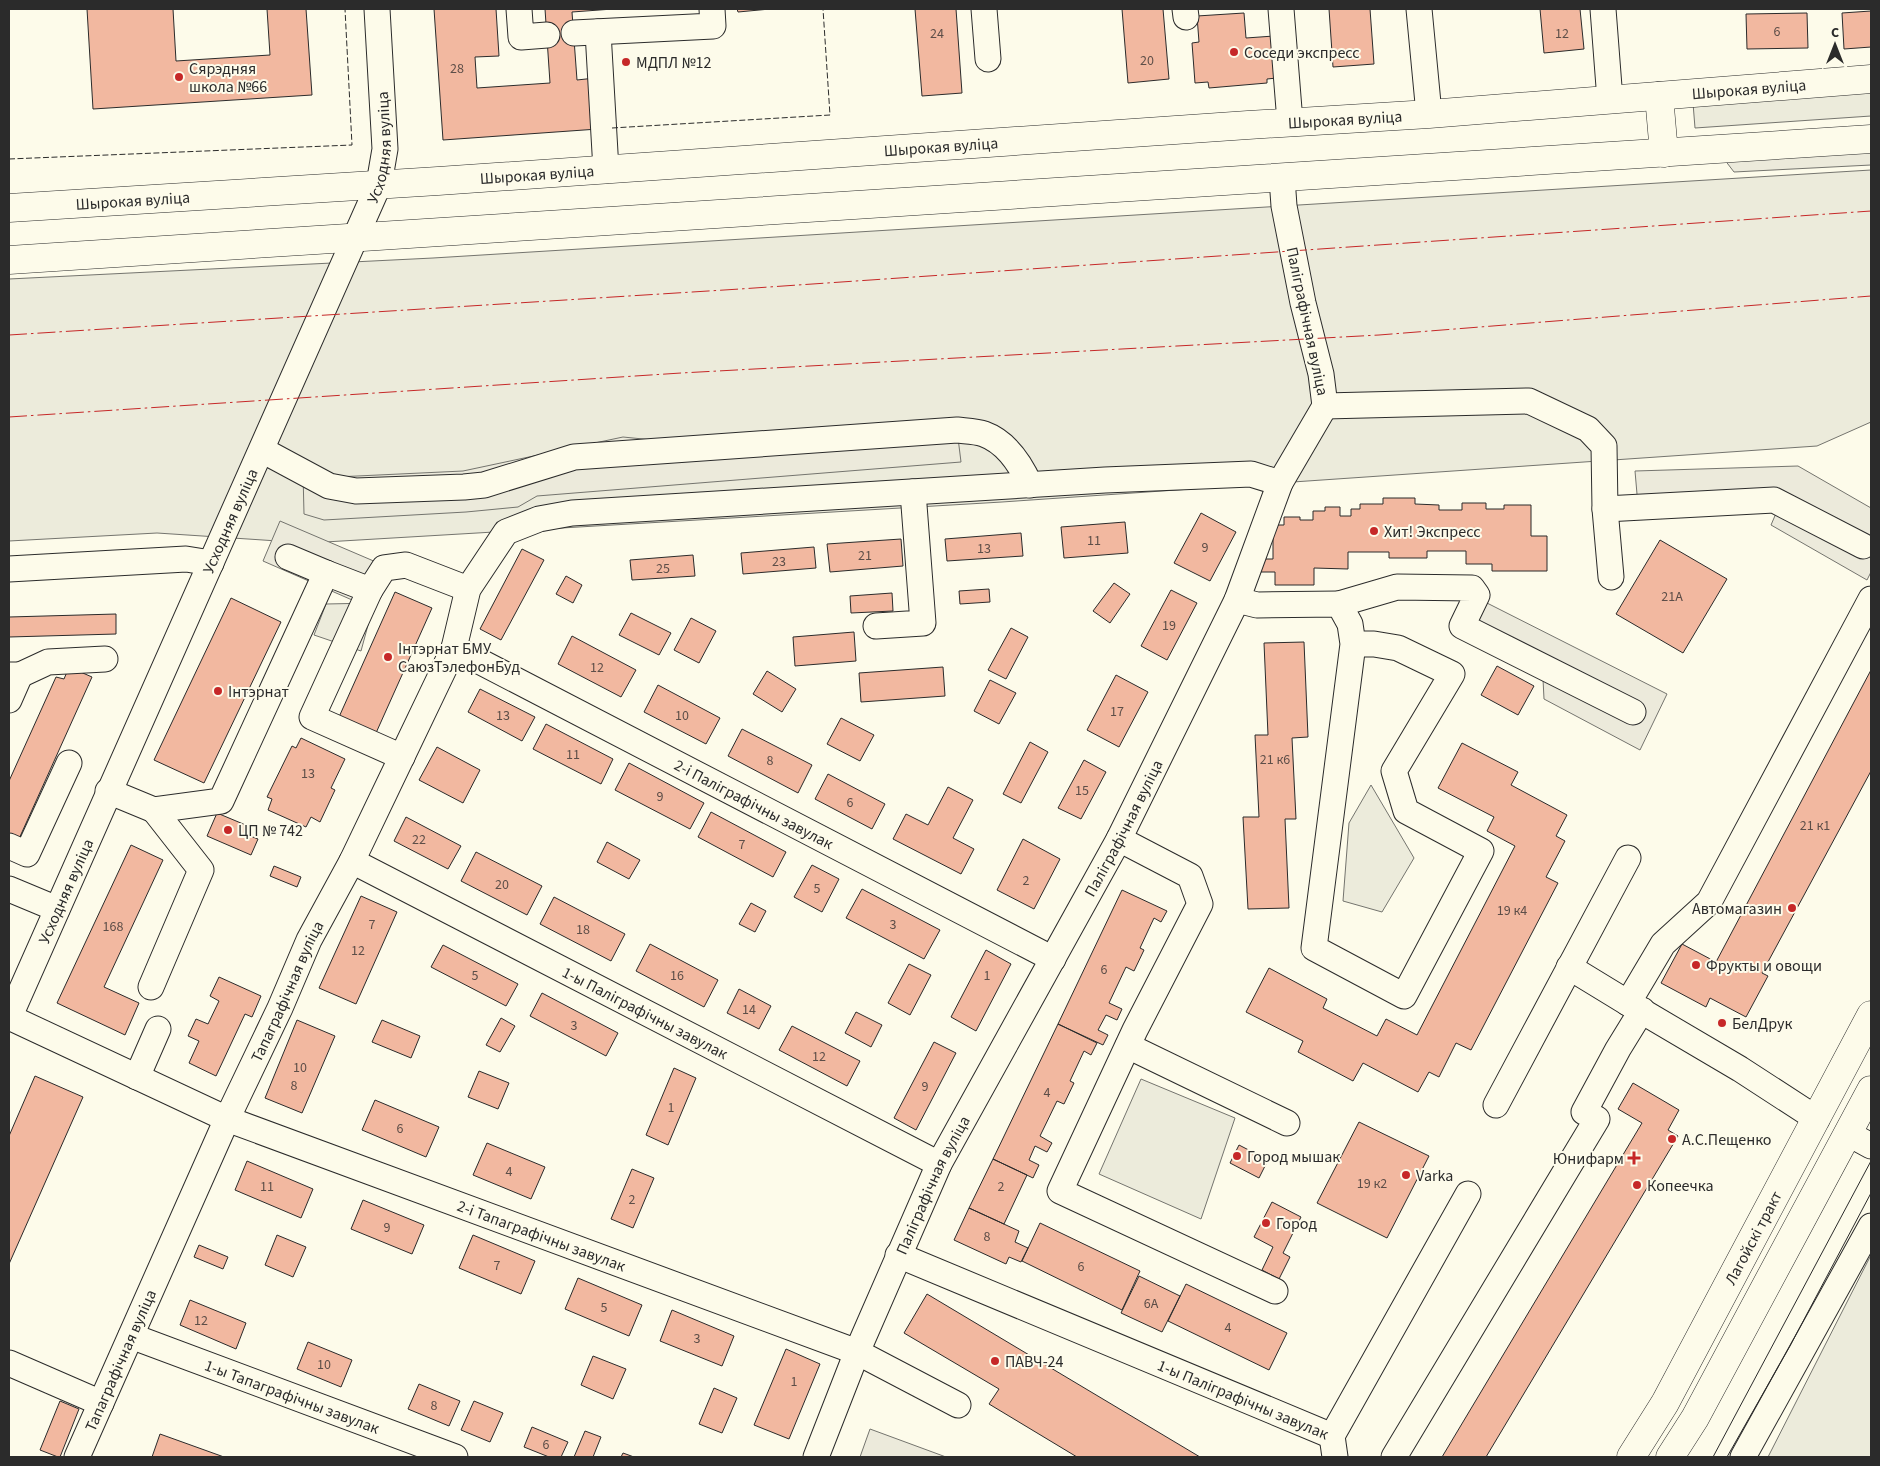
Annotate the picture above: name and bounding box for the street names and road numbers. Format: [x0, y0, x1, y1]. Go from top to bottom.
street label: Шырокая вуліца [1691, 74, 1807, 105]
street label: Усходняя вуліца [362, 91, 397, 207]
street label: Шырокая вуліца [1287, 106, 1403, 135]
street label: Шырокая вуліца [883, 132, 999, 162]
street label: Шырокая вуліца [479, 160, 595, 190]
street label: Шырокая вуліца [75, 187, 191, 216]
street label: Паліграфічная вуліца [1281, 245, 1334, 398]
street label: Усходняя вуліца [198, 465, 263, 577]
street label: 2-і Паліграфічны завулак [670, 754, 837, 855]
street label: Паліграфічная вуліца [1079, 756, 1168, 901]
street label: Усходняя вуліца [33, 835, 99, 947]
street label: Тапаграфічная вуліца [246, 917, 330, 1066]
street label: 1-ы Паліграфічны завулак [558, 961, 731, 1065]
street label: Паліграфічная вуліца [891, 1112, 976, 1258]
street label: Лагойскі тракт [1720, 1187, 1788, 1289]
street label: 2-і Тапаграфічны завулак [454, 1195, 629, 1277]
street label: Тапаграфічная вуліца [80, 1286, 162, 1435]
street label: 1-ы Тапаграфічны завулак [201, 1354, 382, 1440]
street label: 1-ы Паліграфічны завулак [1154, 1354, 1332, 1445]

